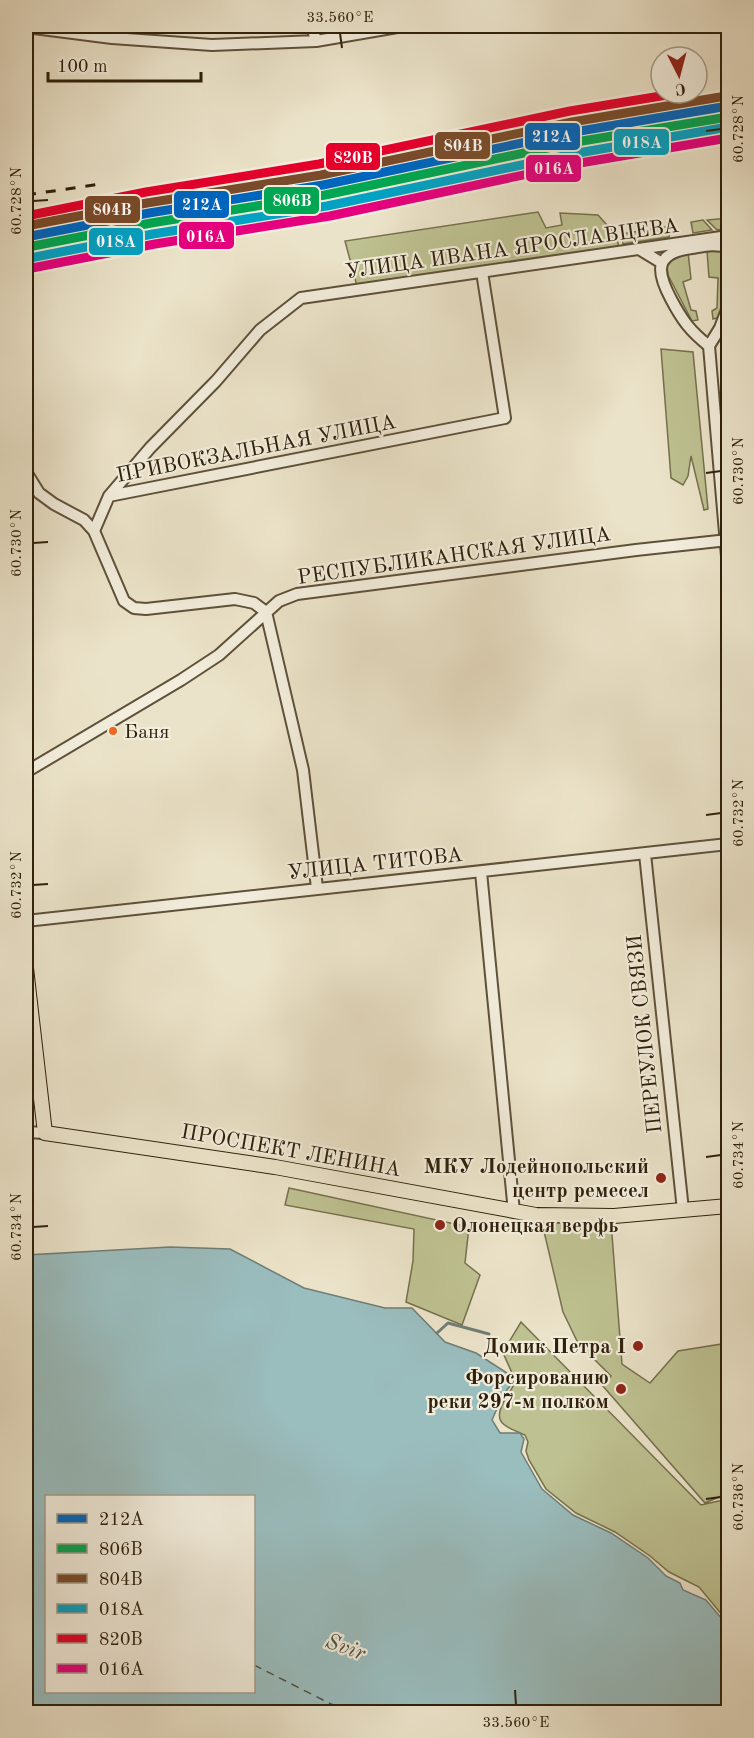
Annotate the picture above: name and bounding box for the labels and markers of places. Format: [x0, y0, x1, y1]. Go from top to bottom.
place label: Баня [124, 723, 169, 743]
marker: Баня [107, 725, 119, 737]
place label: МКУ Лодейнопольский центр ремесел [424, 1157, 649, 1202]
marker: МКУ Лодейнопольский центр ремесел [654, 1171, 668, 1185]
place label: Олонецкая верфь [452, 1216, 619, 1237]
marker: Олонецкая верфь [433, 1218, 447, 1232]
place label: Домик Петра I [483, 1337, 626, 1358]
marker: Домик Петра I [631, 1339, 645, 1353]
place label: Форсированию реки 297-м полком [427, 1368, 609, 1413]
marker: Форсированию реки 297-м полком [614, 1382, 628, 1396]

